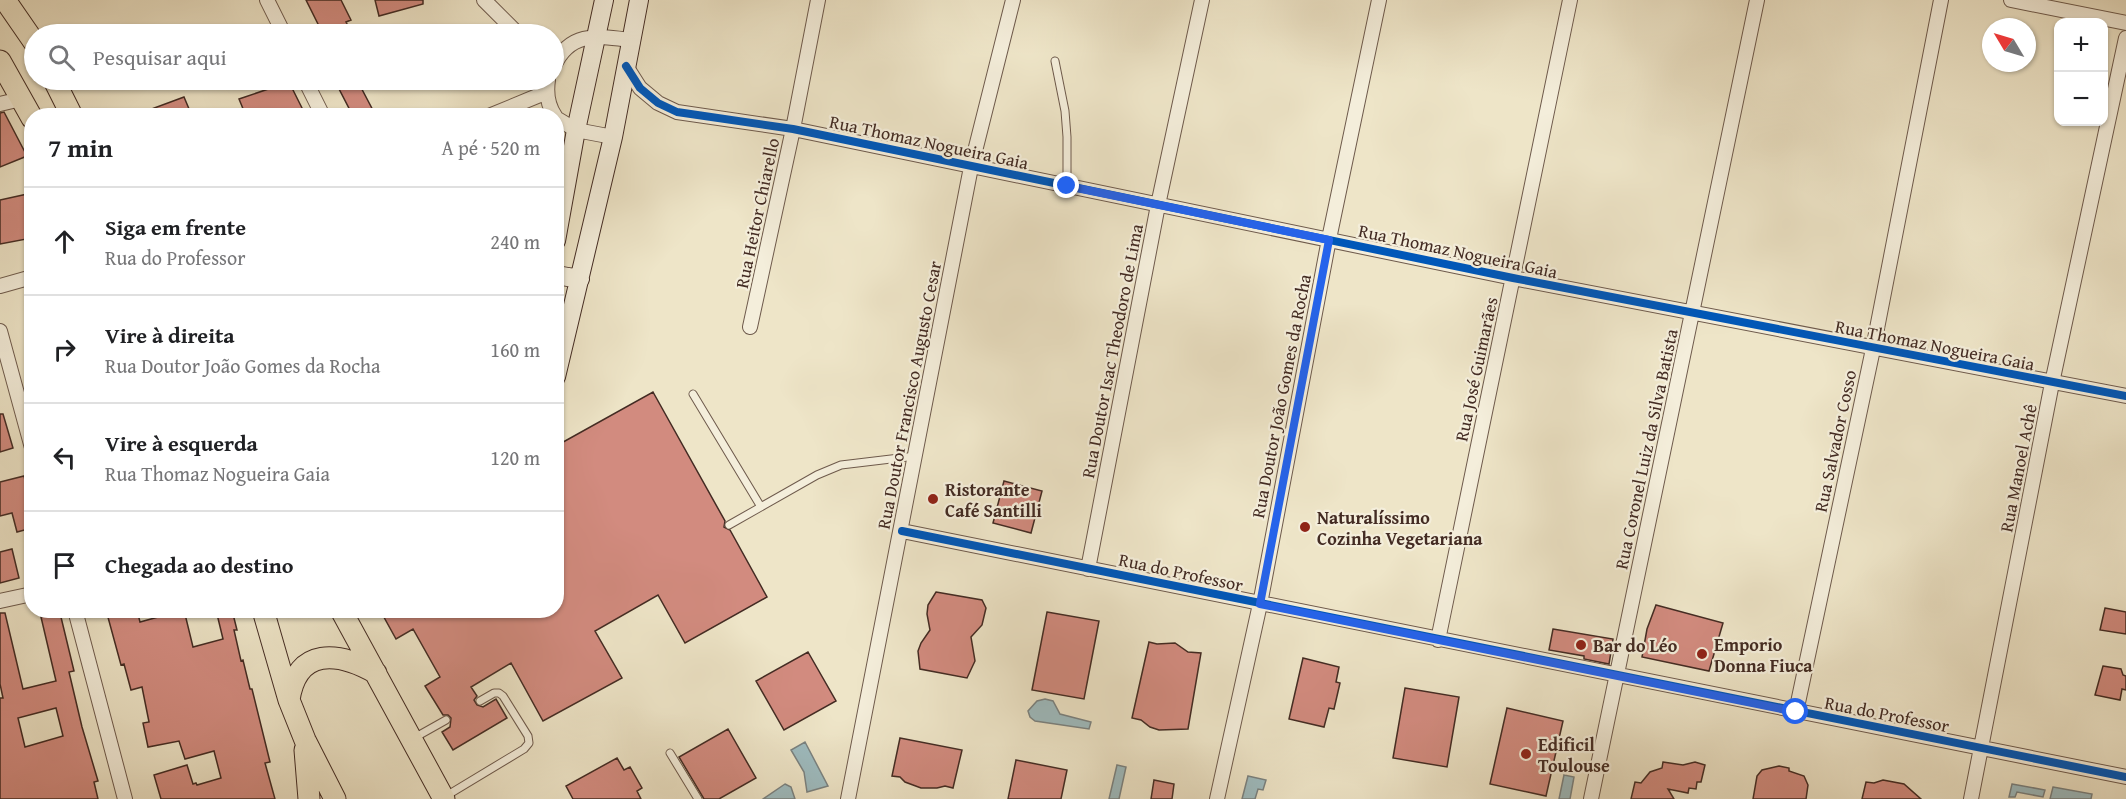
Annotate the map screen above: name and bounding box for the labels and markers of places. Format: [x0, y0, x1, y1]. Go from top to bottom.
place label: Ristorante Café Santilli [945, 476, 1042, 524]
marker: Ristorante Café Santilli [926, 492, 940, 506]
place label: Naturalíssimo Cozinha Vegetariana [1317, 504, 1483, 552]
marker: Naturalíssimo Cozinha Vegetariana [1298, 520, 1312, 534]
place label: Emporio Donna Fiuca [1714, 631, 1813, 679]
place label: Bar do Léo [1593, 632, 1678, 659]
marker: Bar do Léo [1574, 638, 1588, 652]
marker: Emporio Donna Fiuca [1695, 647, 1709, 661]
place label: Edificil Toulouse [1538, 731, 1610, 779]
marker: Edificil Toulouse [1519, 747, 1533, 761]

